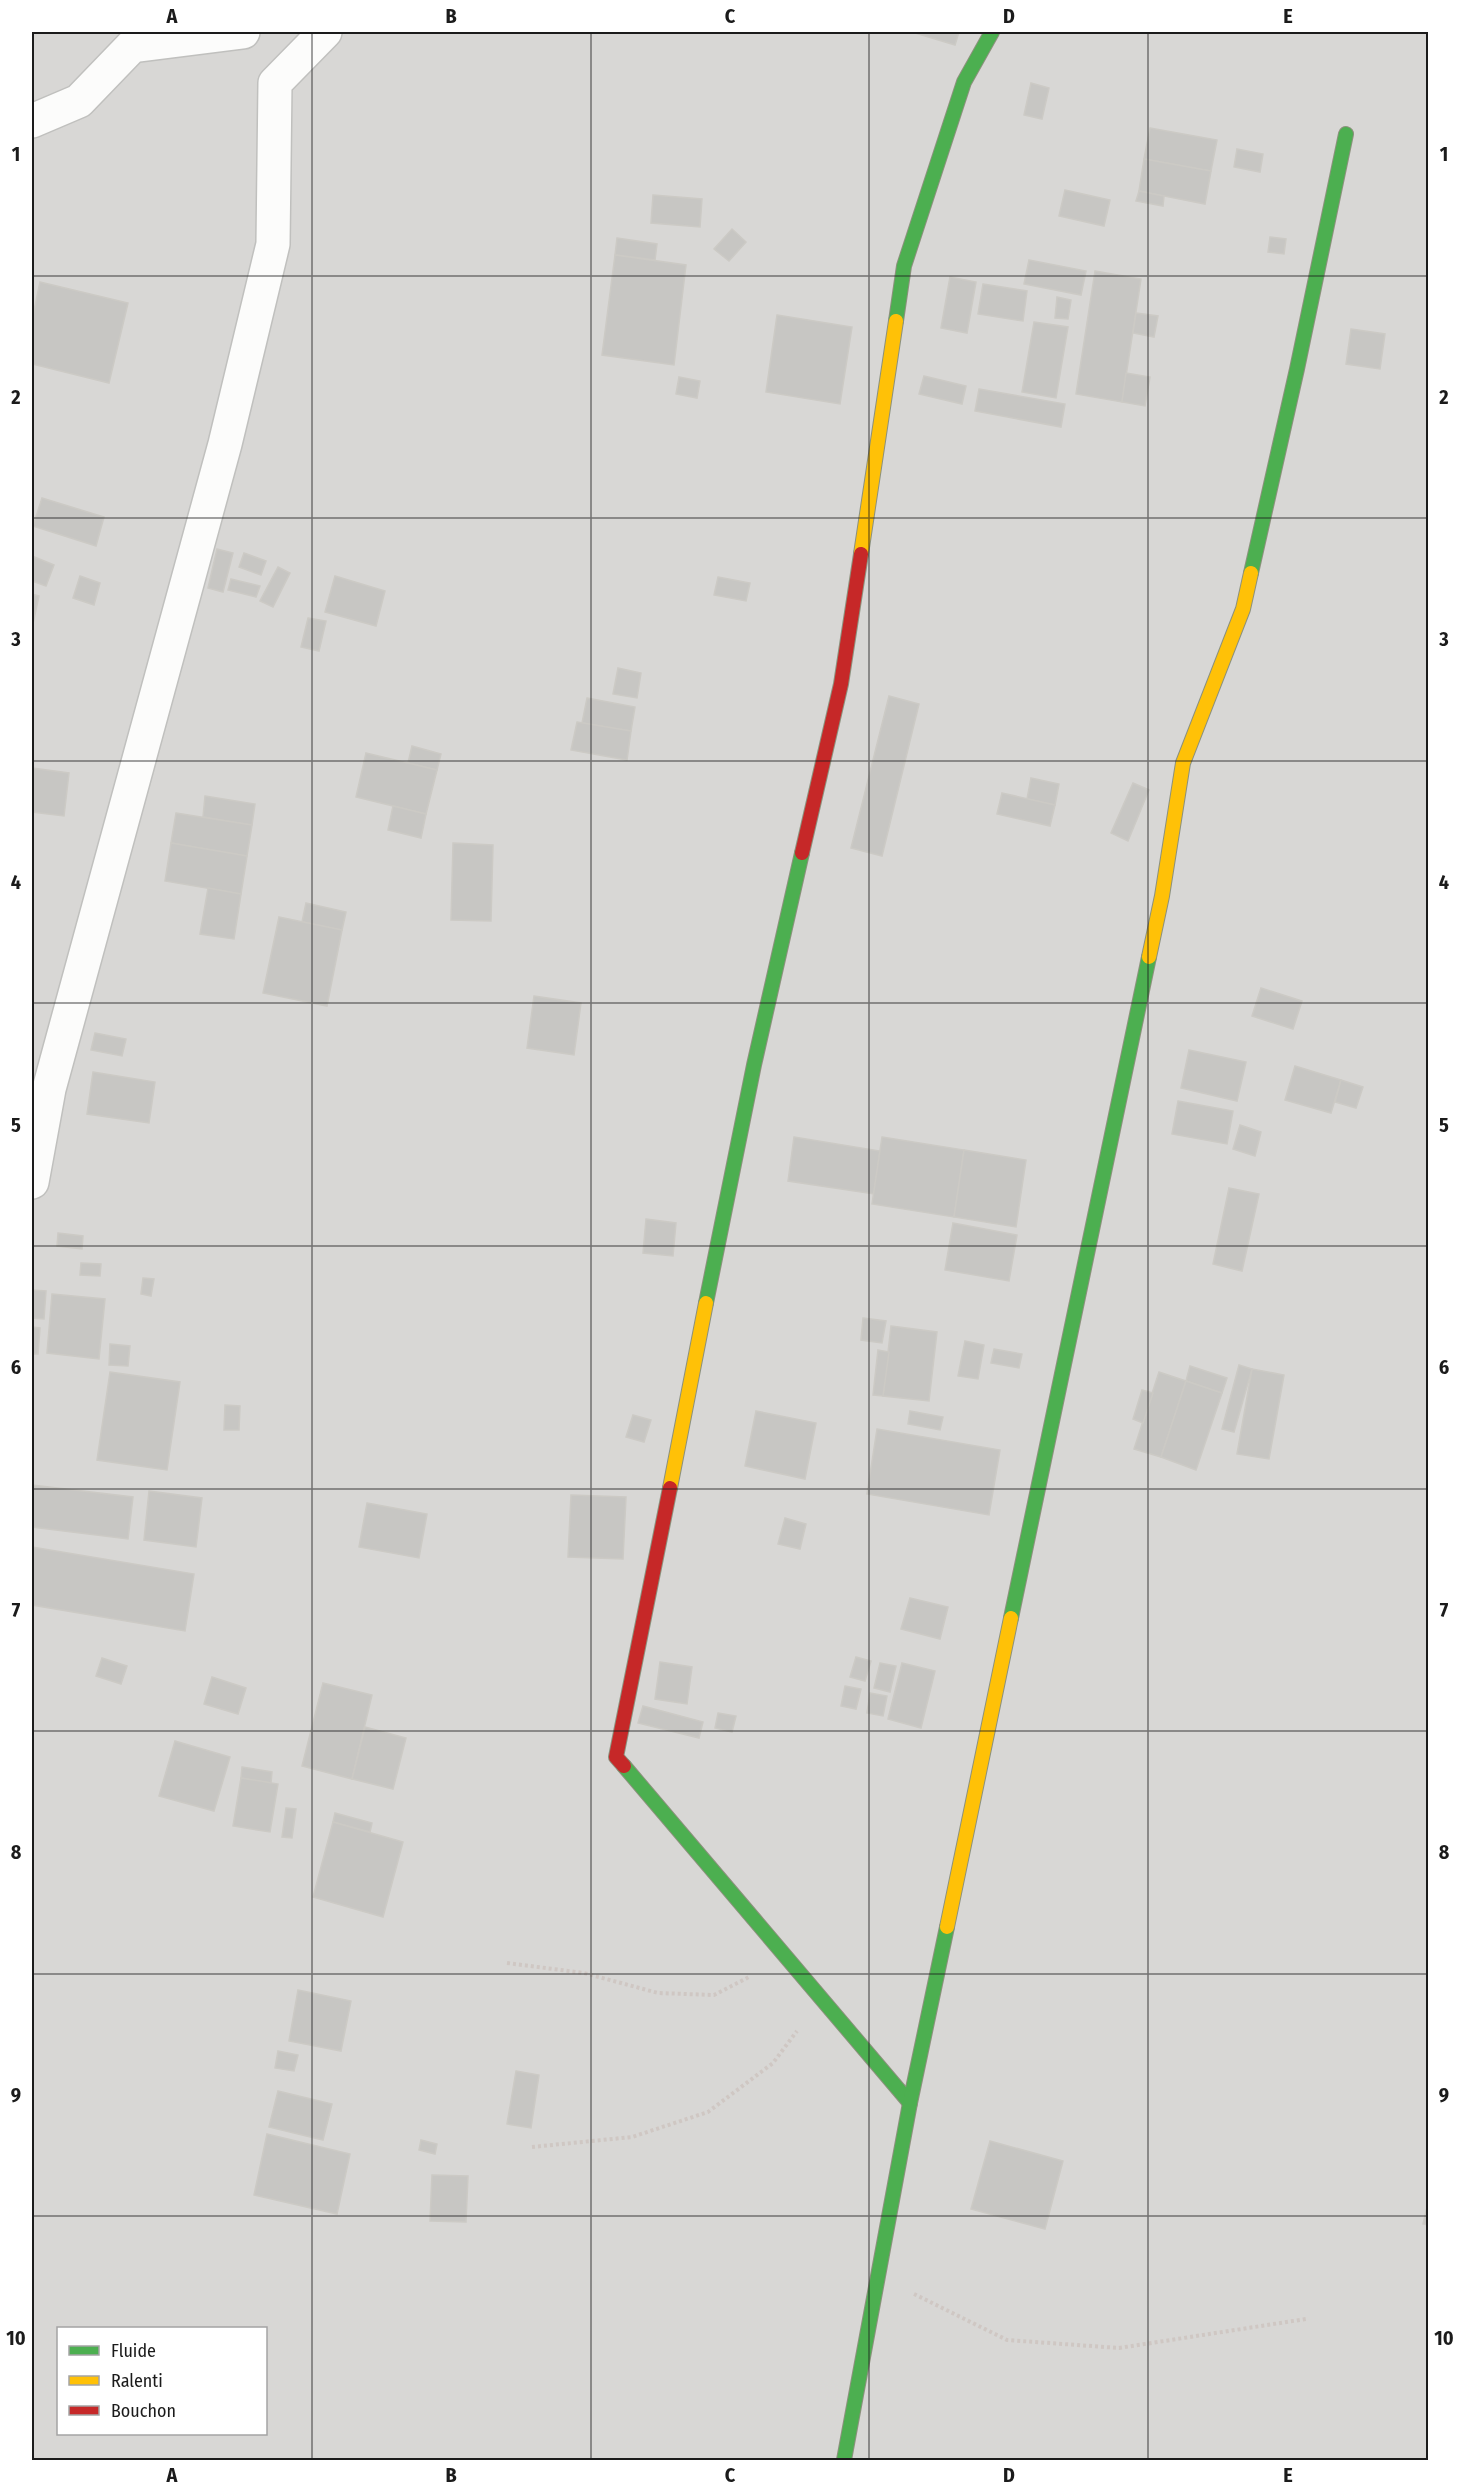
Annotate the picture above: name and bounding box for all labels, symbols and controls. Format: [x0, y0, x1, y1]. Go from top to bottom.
text: A [166, 4, 179, 28]
text: B [445, 4, 457, 28]
text: C [725, 4, 736, 28]
text: D [1003, 4, 1015, 28]
text: E [1283, 4, 1293, 28]
text: 1 [12, 142, 20, 166]
text: 1 [1440, 142, 1448, 166]
text: 2 [10, 385, 21, 409]
text: 2 [1438, 385, 1449, 409]
text: 3 [10, 627, 21, 651]
text: 3 [1438, 627, 1449, 651]
text: 4 [11, 870, 21, 894]
text: 4 [1439, 870, 1449, 894]
text: 5 [11, 1113, 21, 1137]
text: 5 [1439, 1113, 1449, 1137]
text: 6 [11, 1355, 21, 1379]
text: 6 [1439, 1355, 1449, 1379]
text: 7 [12, 1598, 21, 1622]
text: 7 [1440, 1598, 1449, 1622]
text: 8 [11, 1840, 22, 1864]
text: 8 [1439, 1840, 1450, 1864]
text: 9 [11, 2083, 21, 2107]
text: 9 [1439, 2083, 1449, 2107]
text: 10 [6, 2326, 26, 2350]
text: 10 [1434, 2326, 1454, 2350]
legend [57, 2327, 267, 2435]
text: Fluide [111, 2340, 156, 2362]
text: Ralenti [111, 2370, 163, 2392]
text: Bouchon [111, 2400, 176, 2422]
text: A [166, 2463, 179, 2487]
text: B [445, 2463, 457, 2487]
text: C [725, 2463, 736, 2487]
text: D [1003, 2463, 1015, 2487]
text: E [1283, 2463, 1293, 2487]

